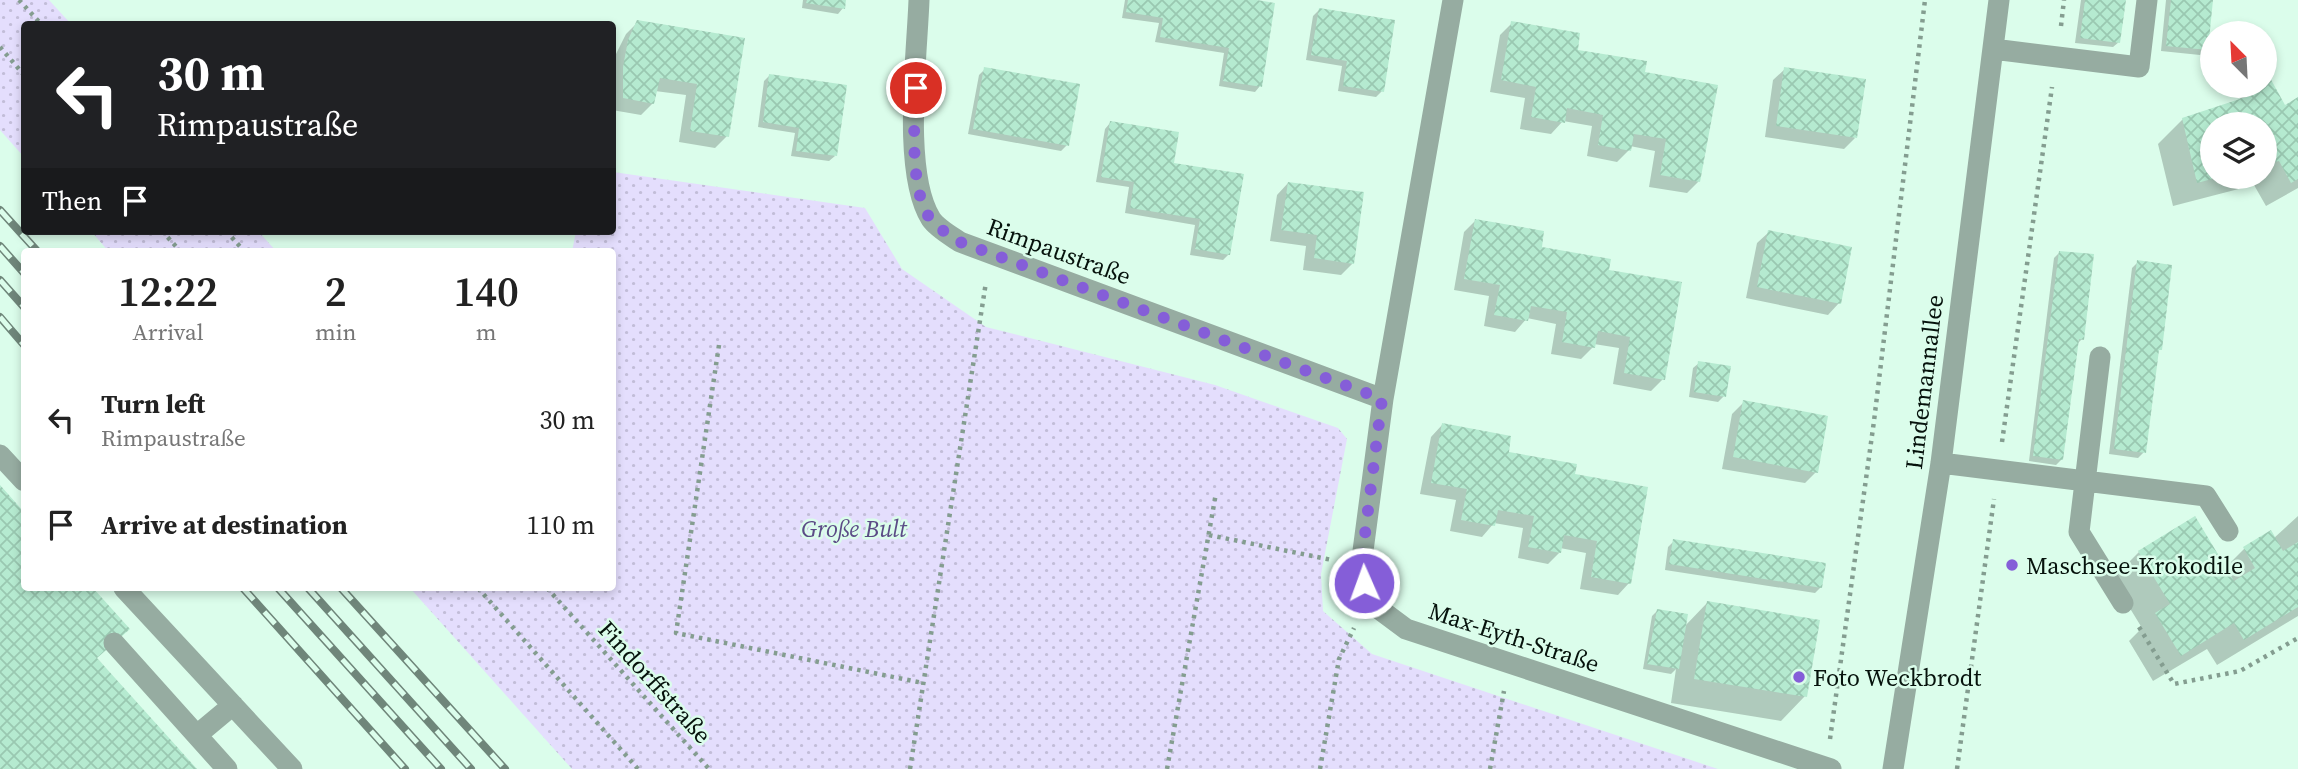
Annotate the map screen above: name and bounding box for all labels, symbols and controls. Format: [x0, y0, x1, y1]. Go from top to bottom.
north arrow [2200, 21, 2277, 98]
map controls [2200, 21, 2277, 189]
text: 30 m [157, 39, 265, 106]
icon: left [42, 49, 133, 140]
pin [886, 58, 946, 118]
icon: arrive [897, 69, 935, 107]
text: Rimpaustraße [157, 103, 358, 147]
button: layers [2200, 112, 2277, 189]
icon: arrive [116, 182, 154, 220]
text: Then [42, 183, 102, 219]
street label: Rimpaustraße [982, 210, 1136, 292]
text: 12:22 [118, 262, 218, 320]
text: 2 [325, 262, 347, 320]
text: 140 [453, 262, 519, 320]
street label: Lindemannallee [1897, 293, 1951, 471]
text: Arrival [132, 316, 204, 348]
text: min [315, 316, 356, 348]
text: m [476, 316, 497, 348]
text: Turn left [101, 386, 205, 422]
icon: left [42, 401, 80, 439]
text: 30 m [540, 402, 595, 438]
text: Rimpaustraße [101, 422, 246, 454]
icon: arrive [42, 506, 80, 544]
text: Arrive at destination [101, 507, 348, 543]
text: 110 m [527, 507, 595, 543]
park label: Große Bult [801, 512, 908, 545]
position arrow [1327, 546, 1401, 620]
place label: Maschsee-Krokodile [2026, 549, 2243, 582]
marker: Maschsee-Krokodile [2004, 557, 2020, 573]
street label: Max-Eyth-Straße [1424, 594, 1604, 680]
street label: Findorffstraße [591, 613, 719, 751]
place label: Foto Weckbrodt [1813, 661, 1981, 694]
marker: Foto Weckbrodt [1791, 669, 1807, 685]

